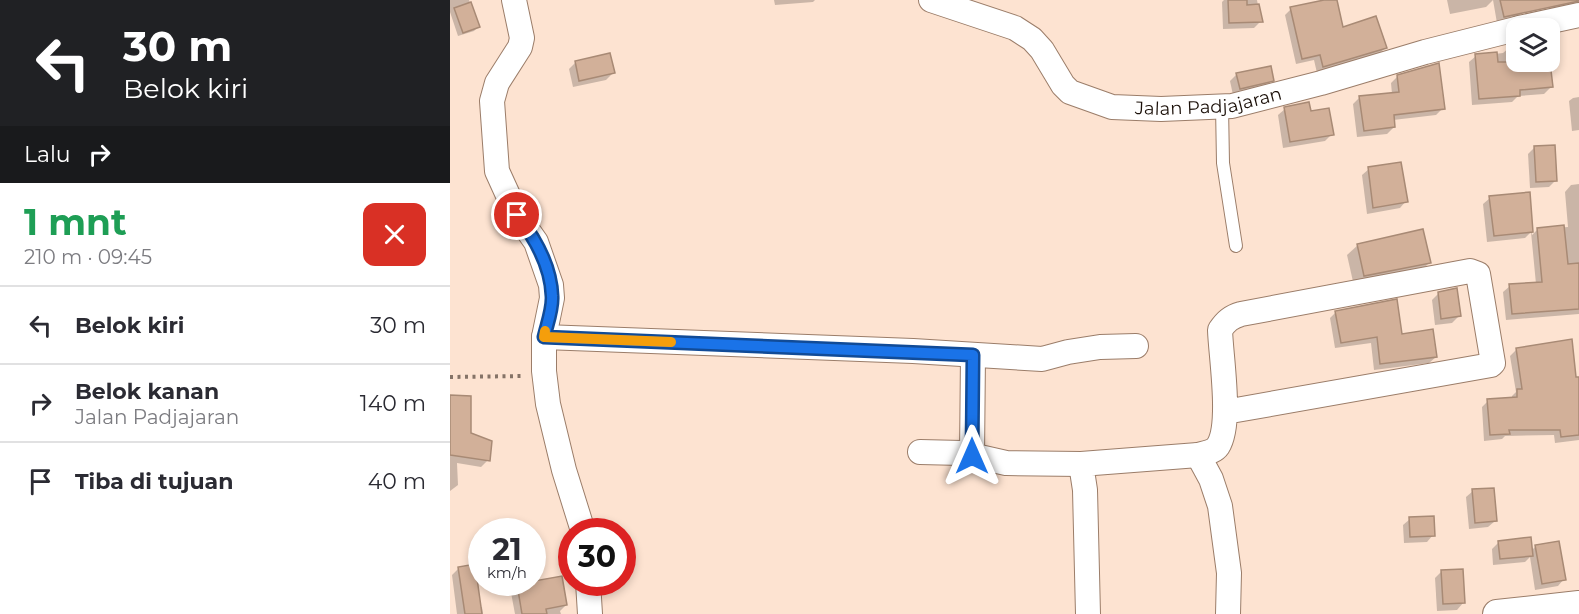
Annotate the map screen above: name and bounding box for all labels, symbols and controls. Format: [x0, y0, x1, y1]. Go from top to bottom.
map controls [1506, 18, 1560, 72]
button: layers [1506, 18, 1560, 72]
text: 30 m [123, 20, 232, 72]
icon: left [24, 24, 102, 102]
text: Belok kiri [123, 72, 248, 105]
street label: Jalan Padjajaran [1134, 83, 1284, 120]
icon: right [83, 138, 116, 171]
text: Lalu [24, 141, 71, 168]
pin [491, 189, 542, 240]
icon: arrive [500, 198, 533, 231]
text: 1 mnt [24, 200, 127, 244]
button: close [363, 203, 426, 266]
text: 210 m · 09:45 [24, 245, 152, 269]
icon: left [24, 309, 57, 342]
text: Belok kiri [75, 312, 184, 339]
text: 30 m [370, 312, 426, 339]
text: Belok kanan [75, 378, 219, 405]
icon: right [24, 387, 57, 420]
text: 140 m [360, 390, 426, 417]
text: Jalan Padjajaran [75, 405, 239, 429]
position arrow [940, 424, 1004, 488]
icon: arrive [24, 465, 57, 498]
text: Tiba di tujuan [75, 468, 233, 495]
text: 40 m [368, 468, 426, 495]
speed limit sign: 30 [558, 518, 636, 596]
text: 21 [492, 531, 522, 568]
text: km/h [487, 563, 527, 582]

